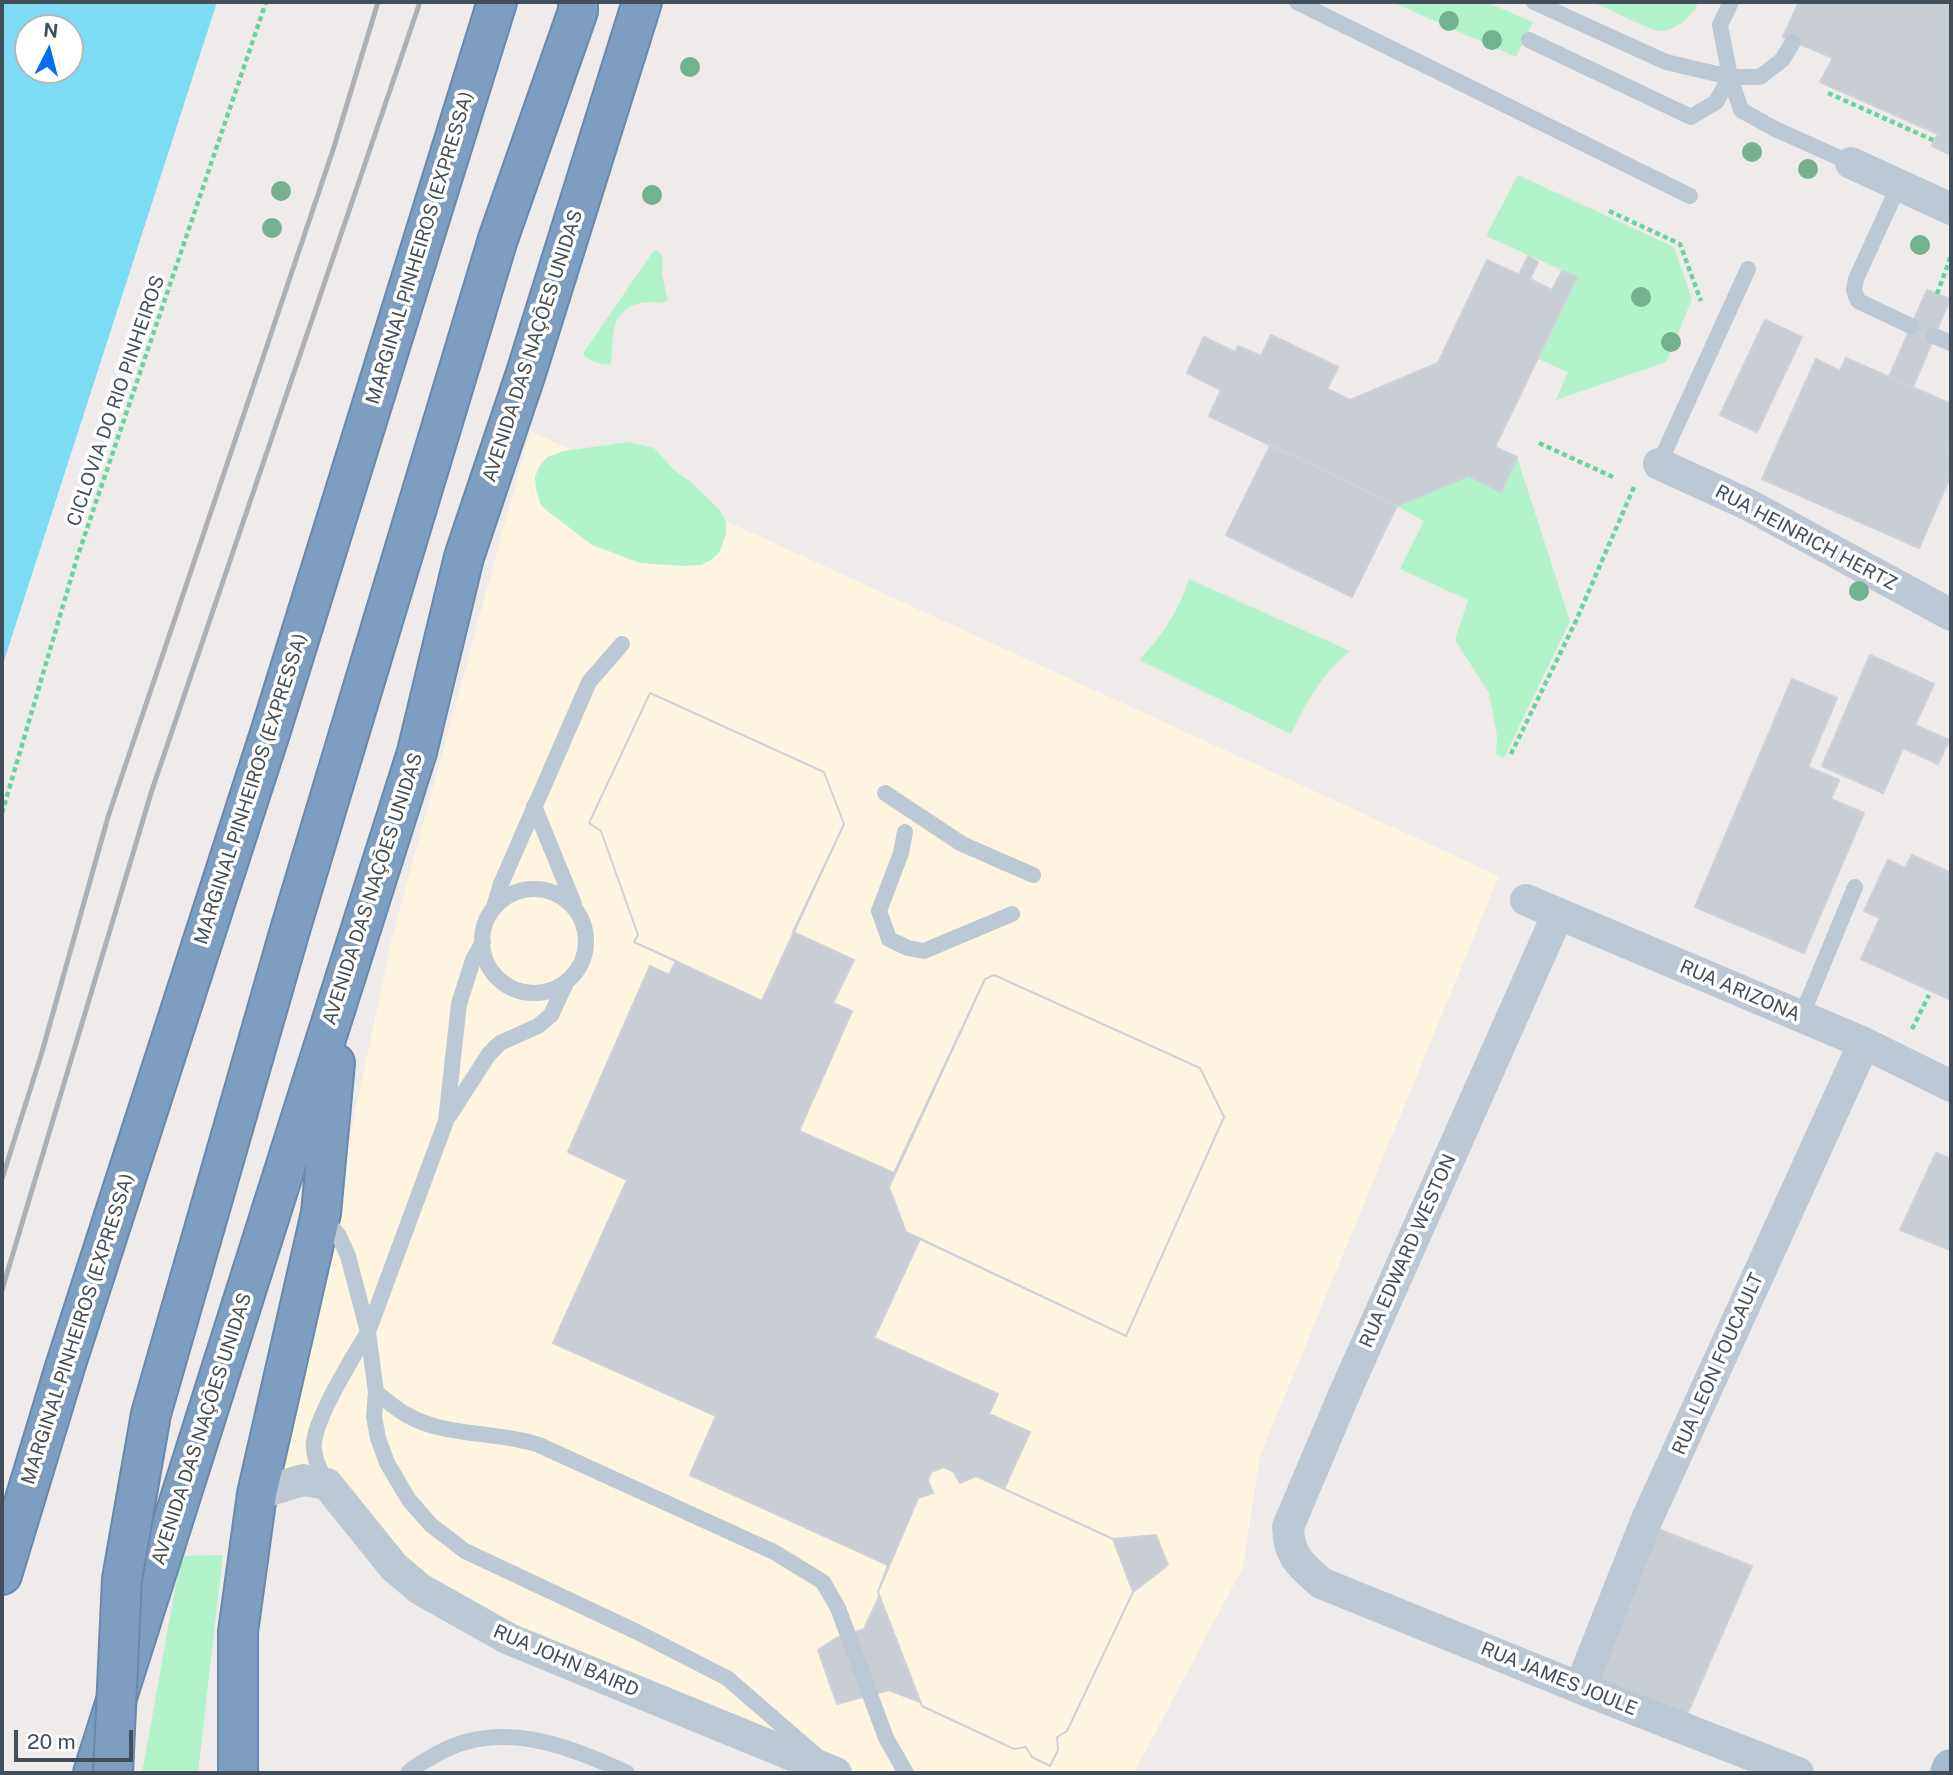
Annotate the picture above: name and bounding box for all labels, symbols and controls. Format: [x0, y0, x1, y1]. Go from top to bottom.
north arrow [14, 14, 84, 84]
text: N [42, 18, 60, 42]
street label: MARGINAL PINHEIROS (EXPRESSA) [361, 89, 479, 407]
street label: AVENIDA DAS NAÇÕES UNIDAS [478, 207, 588, 485]
street label: CICLOVIA DO RIO PINHEIROS [62, 273, 170, 529]
street label: RUA HEINRICH HERTZ [1711, 480, 1901, 596]
street label: MARGINAL PINHEIROS (EXPRESSA) [190, 631, 312, 947]
street label: AVENIDA DAS NAÇÕES UNIDAS [318, 750, 428, 1028]
street label: RUA ARIZONA [1676, 955, 1804, 1027]
street label: RUA EDWARD WESTON [1355, 1151, 1461, 1351]
street label: MARGINAL PINHEIROS (EXPRESSA) [17, 1171, 139, 1487]
street label: RUA LEON FOUCAULT [1668, 1270, 1768, 1458]
street label: AVENIDA DAS NAÇÕES UNIDAS [147, 1290, 257, 1568]
street label: RUA JOHN BAIRD [490, 1620, 642, 1702]
street label: RUA JAMES JOULE [1477, 1637, 1641, 1721]
scale bar [18, 1716, 136, 1760]
text: 20 m [27, 1729, 76, 1754]

